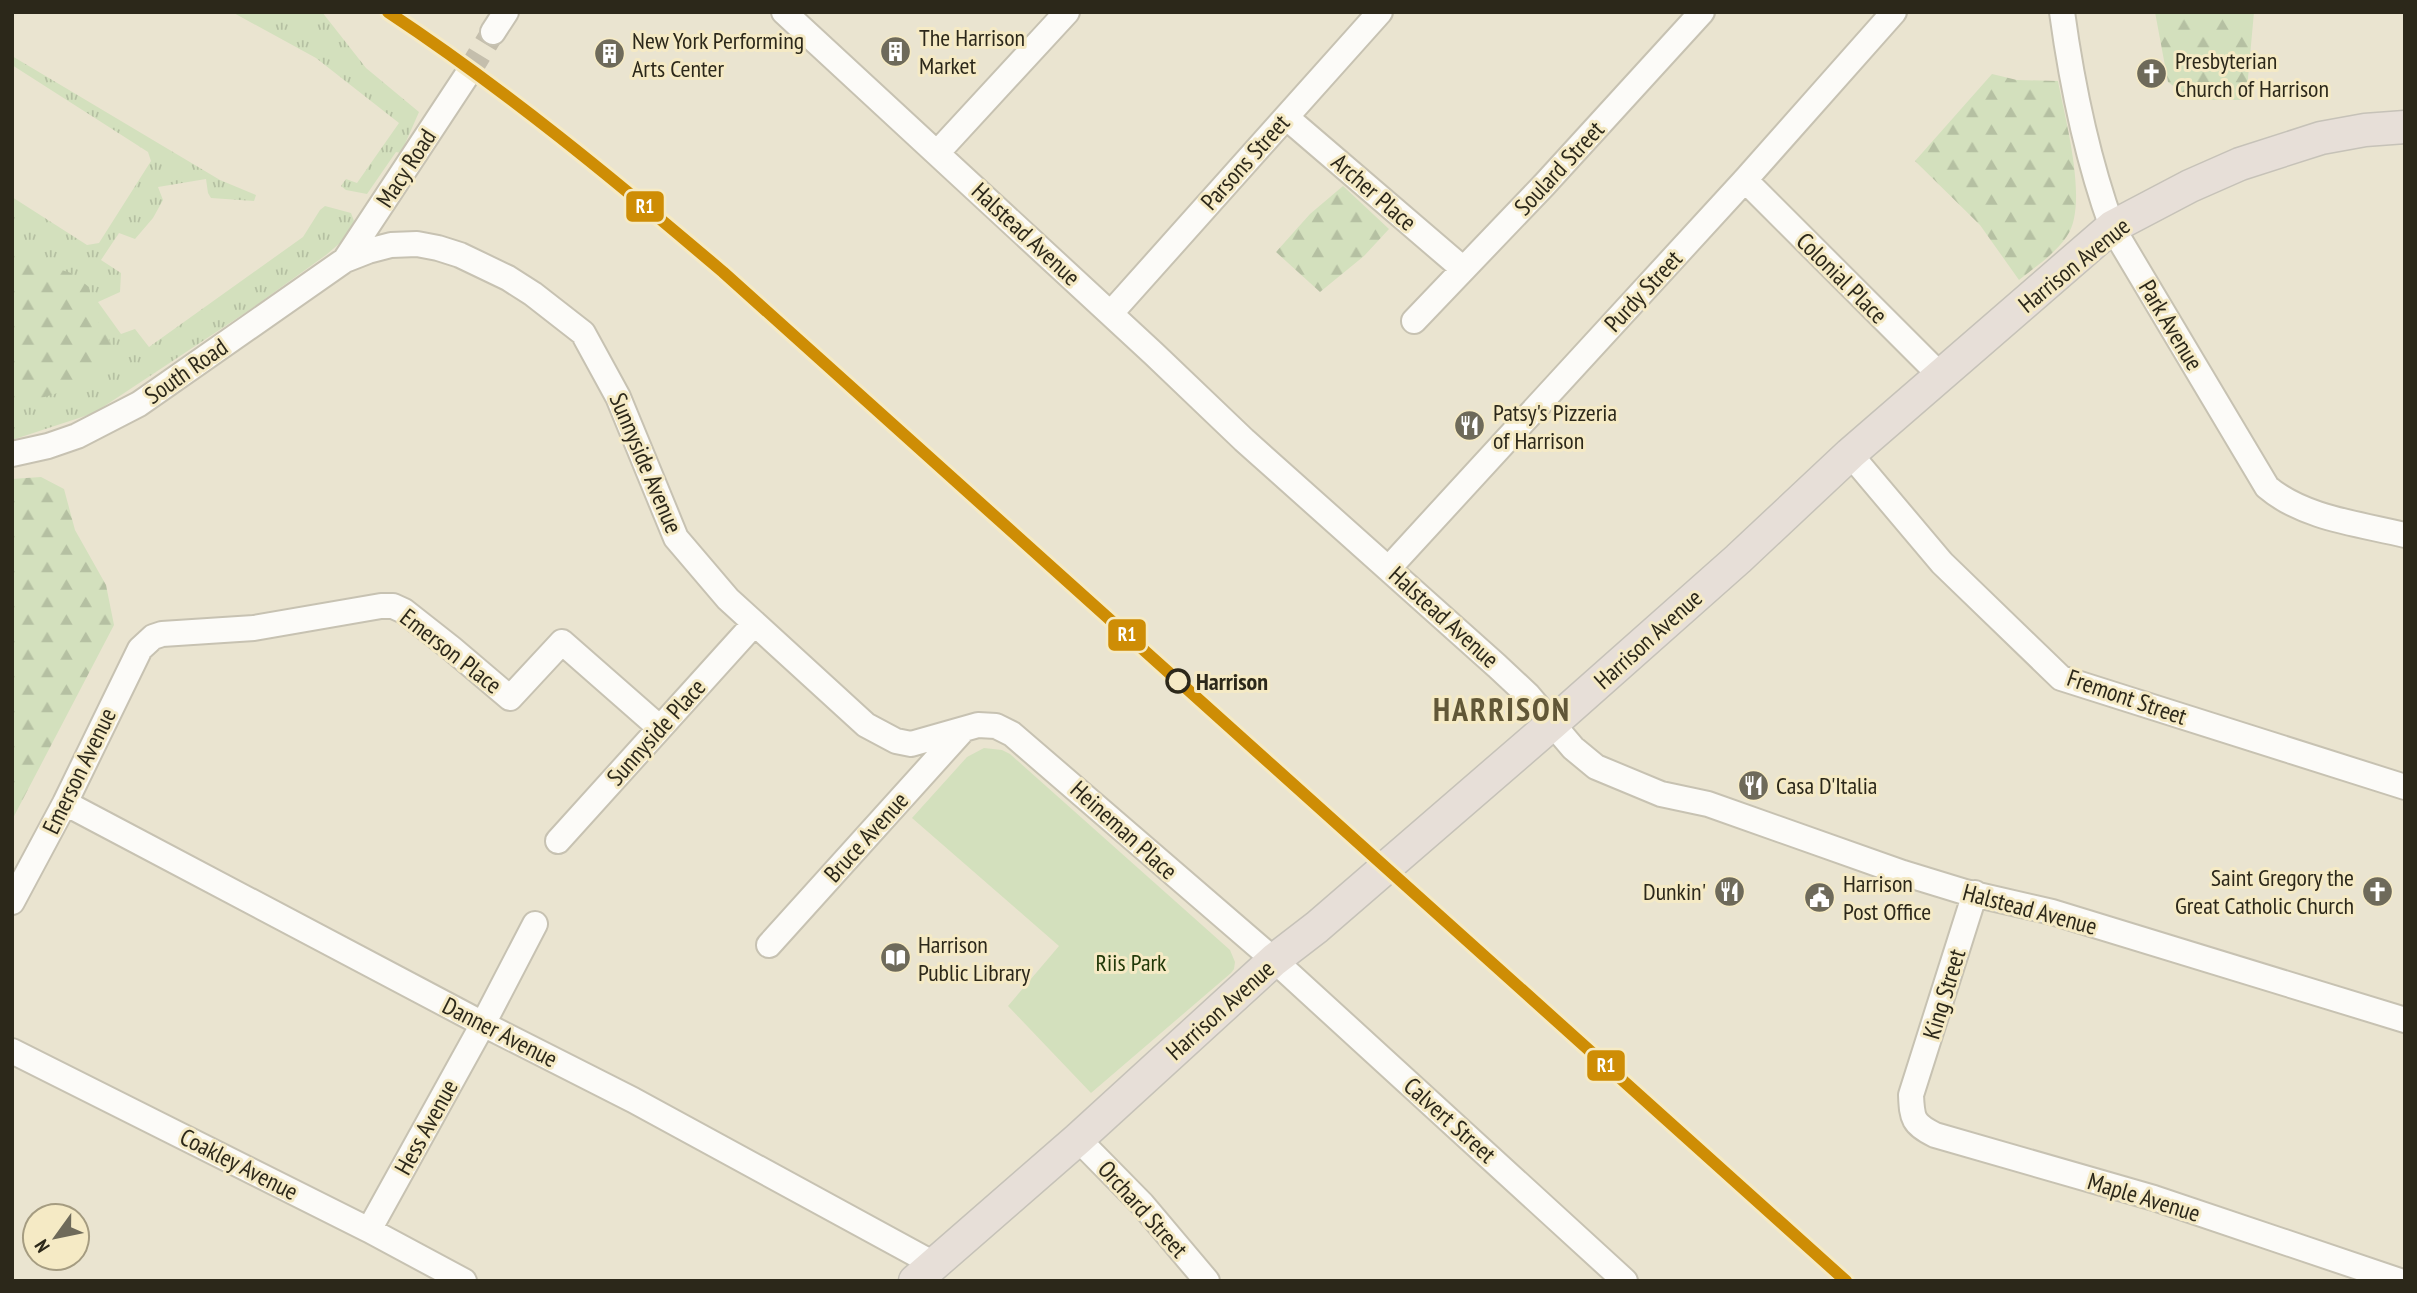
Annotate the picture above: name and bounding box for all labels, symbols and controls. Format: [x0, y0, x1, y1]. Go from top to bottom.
place label: The Harrison Market [919, 22, 1025, 81]
place label: New York Performing Arts Center [632, 25, 804, 84]
building icon: The Harrison Market [879, 34, 913, 68]
building icon: New York Performing Arts Center [592, 37, 626, 71]
place label: Presbyterian Church of Harrison [2175, 45, 2329, 104]
church icon: Presbyterian Church of Harrison [2135, 57, 2169, 91]
street label: Parsons Street [1194, 107, 1296, 216]
street label: Soulard Street [1507, 114, 1611, 222]
street label: Macy Road [369, 123, 443, 213]
street label: Archer Place [1325, 147, 1423, 237]
street label: Halstead Avenue [965, 176, 1087, 292]
line badge: R1 [625, 190, 665, 223]
text: R1 [636, 194, 654, 218]
street label: Harrison Avenue [2012, 210, 2136, 320]
street label: Colonial Place [1790, 226, 1894, 330]
street label: Purdy Street [1597, 243, 1689, 338]
street label: Park Avenue [2132, 274, 2210, 376]
street label: South Road [139, 331, 233, 411]
street label: Sunnyside Avenue [603, 388, 689, 538]
place label: Patsy's Pizzeria of Harrison [1493, 397, 1617, 456]
restaurant icon: Patsy's Pizzeria of Harrison [1453, 409, 1487, 443]
street label: Halstead Avenue [1382, 559, 1506, 675]
street label: Harrison Avenue [1587, 582, 1709, 696]
street label: Emerson Place [394, 602, 508, 700]
line badge: R1 [1107, 618, 1147, 652]
text: R1 [1118, 622, 1136, 646]
street label: Fremont Street [2063, 662, 2191, 732]
place label: Harrison [1196, 666, 1268, 697]
marker: Harrison [1166, 669, 1190, 693]
street label: Sunnyside Place [600, 672, 712, 792]
district label: HARRISON [1433, 688, 1571, 730]
street label: Emerson Avenue [35, 703, 123, 839]
restaurant icon: Casa D'Italia [1736, 768, 1770, 802]
place label: Casa D'Italia [1776, 770, 1877, 801]
street label: Heineman Place [1064, 774, 1184, 886]
street label: Bruce Avenue [817, 785, 915, 889]
place label: Saint Gregory the Great Catholic Church [2175, 862, 2354, 921]
place label: Harrison Post Office [1843, 868, 1931, 927]
restaurant icon: Dunkin' [1712, 874, 1746, 908]
church icon: Saint Gregory the Great Catholic Church [2360, 874, 2394, 908]
place label: Dunkin' [1643, 876, 1706, 907]
street label: Halstead Avenue [1960, 876, 2100, 942]
public building icon: Harrison Post Office [1803, 880, 1837, 914]
place label: Harrison Public Library [918, 929, 1030, 988]
library icon: Harrison Public Library [878, 941, 912, 975]
street label: King Street [1916, 945, 1972, 1043]
park label: Riis Park [1096, 947, 1167, 978]
street label: Harrison Avenue [1159, 953, 1281, 1067]
street label: Danner Avenue [437, 990, 563, 1074]
line badge: R1 [1586, 1049, 1626, 1082]
text: R1 [1597, 1053, 1615, 1077]
street label: Calvert Street [1397, 1070, 1503, 1170]
street label: Hess Avenue [387, 1074, 465, 1180]
street label: Coakley Avenue [175, 1121, 303, 1207]
street label: Orchard Street [1091, 1154, 1195, 1264]
street label: Maple Avenue [2084, 1165, 2204, 1229]
north arrow [21, 1202, 91, 1272]
text: N [29, 1235, 55, 1257]

